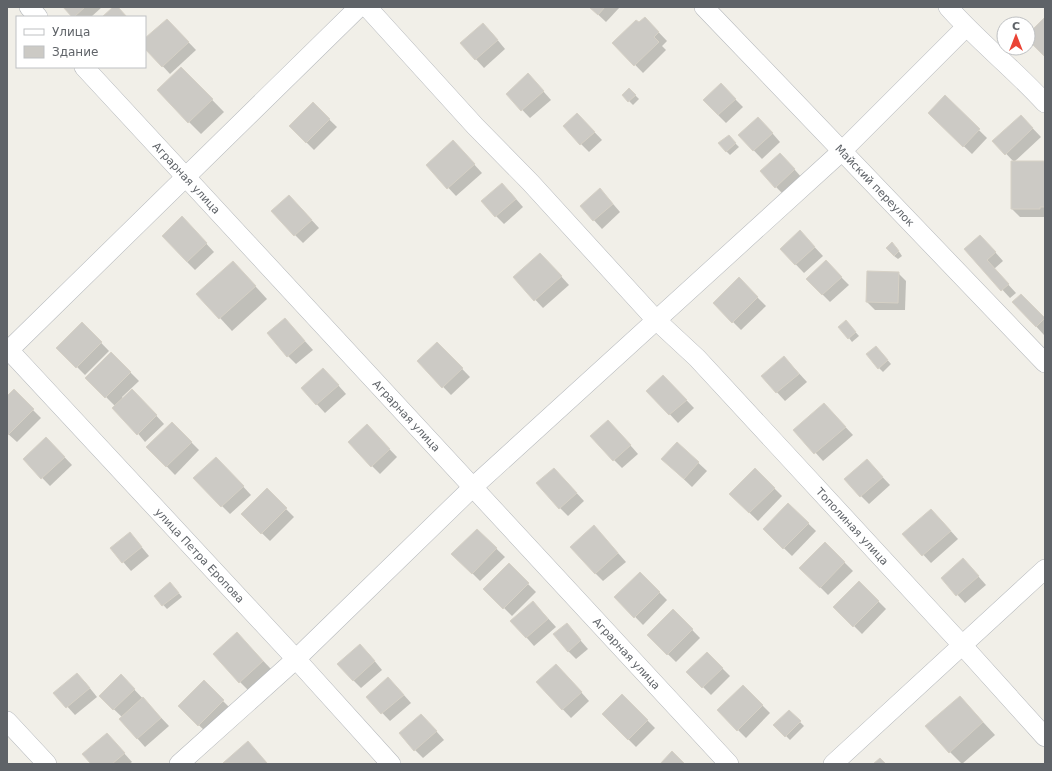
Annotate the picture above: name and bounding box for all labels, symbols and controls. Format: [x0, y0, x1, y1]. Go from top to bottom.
legend [16, 16, 146, 68]
north arrow [996, 16, 1036, 56]
text: С [1012, 20, 1020, 33]
text: Улица [52, 25, 90, 39]
text: Здание [52, 45, 98, 59]
street label: Аграрная улица [150, 139, 223, 216]
street label: Майский переулок [833, 142, 917, 229]
street label: Аграрная улица [370, 377, 443, 454]
street label: Тополиная улица [813, 484, 891, 568]
street label: улица Петра Еропова [152, 505, 247, 606]
street label: Аграрная улица [590, 615, 663, 692]

